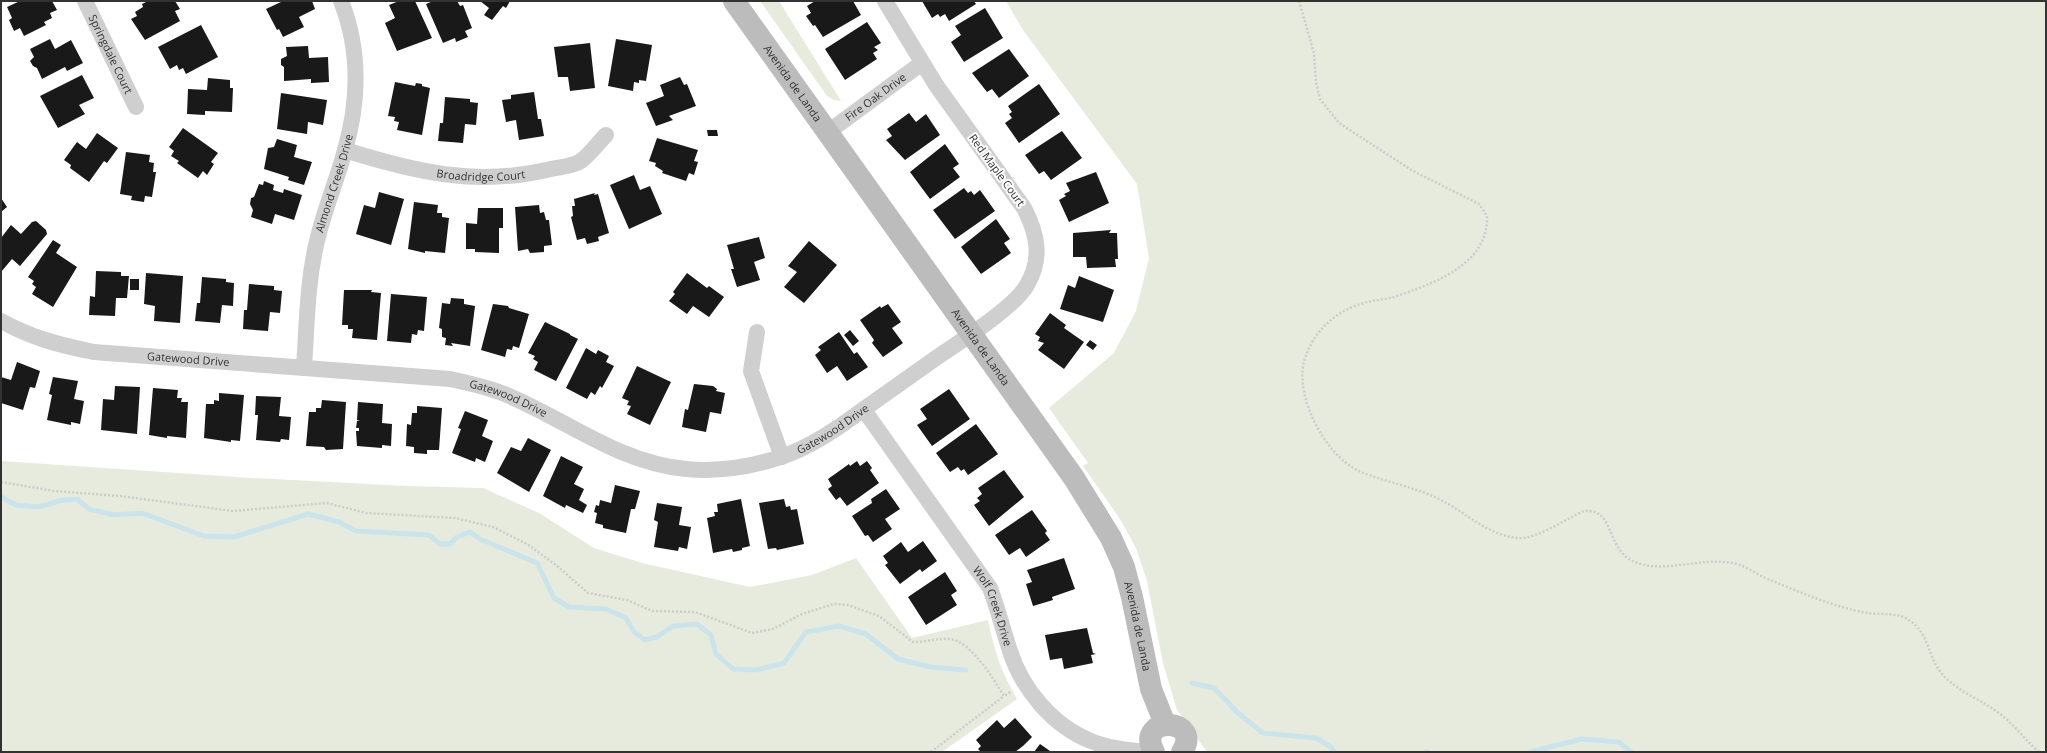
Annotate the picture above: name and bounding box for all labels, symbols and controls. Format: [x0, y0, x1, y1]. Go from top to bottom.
street label: Springdale Court [86, 12, 137, 96]
street label: Avenida de Landa [760, 41, 826, 124]
street label: Fire Oak Drive [842, 69, 909, 124]
street label: Red Maple Court [966, 131, 1029, 209]
street label: Almond Creek Drive [311, 133, 356, 234]
street label: Broadridge Court [436, 165, 526, 184]
street label: Avenida de Landa [949, 305, 1014, 388]
street label: Gatewood Drive [147, 348, 230, 369]
street label: Gatewood Drive [468, 376, 550, 420]
street label: Gatewood Drive [794, 400, 871, 457]
street label: Wolf Creek Drive [970, 563, 1016, 648]
street label: Avenida de Landa [1121, 580, 1155, 672]

